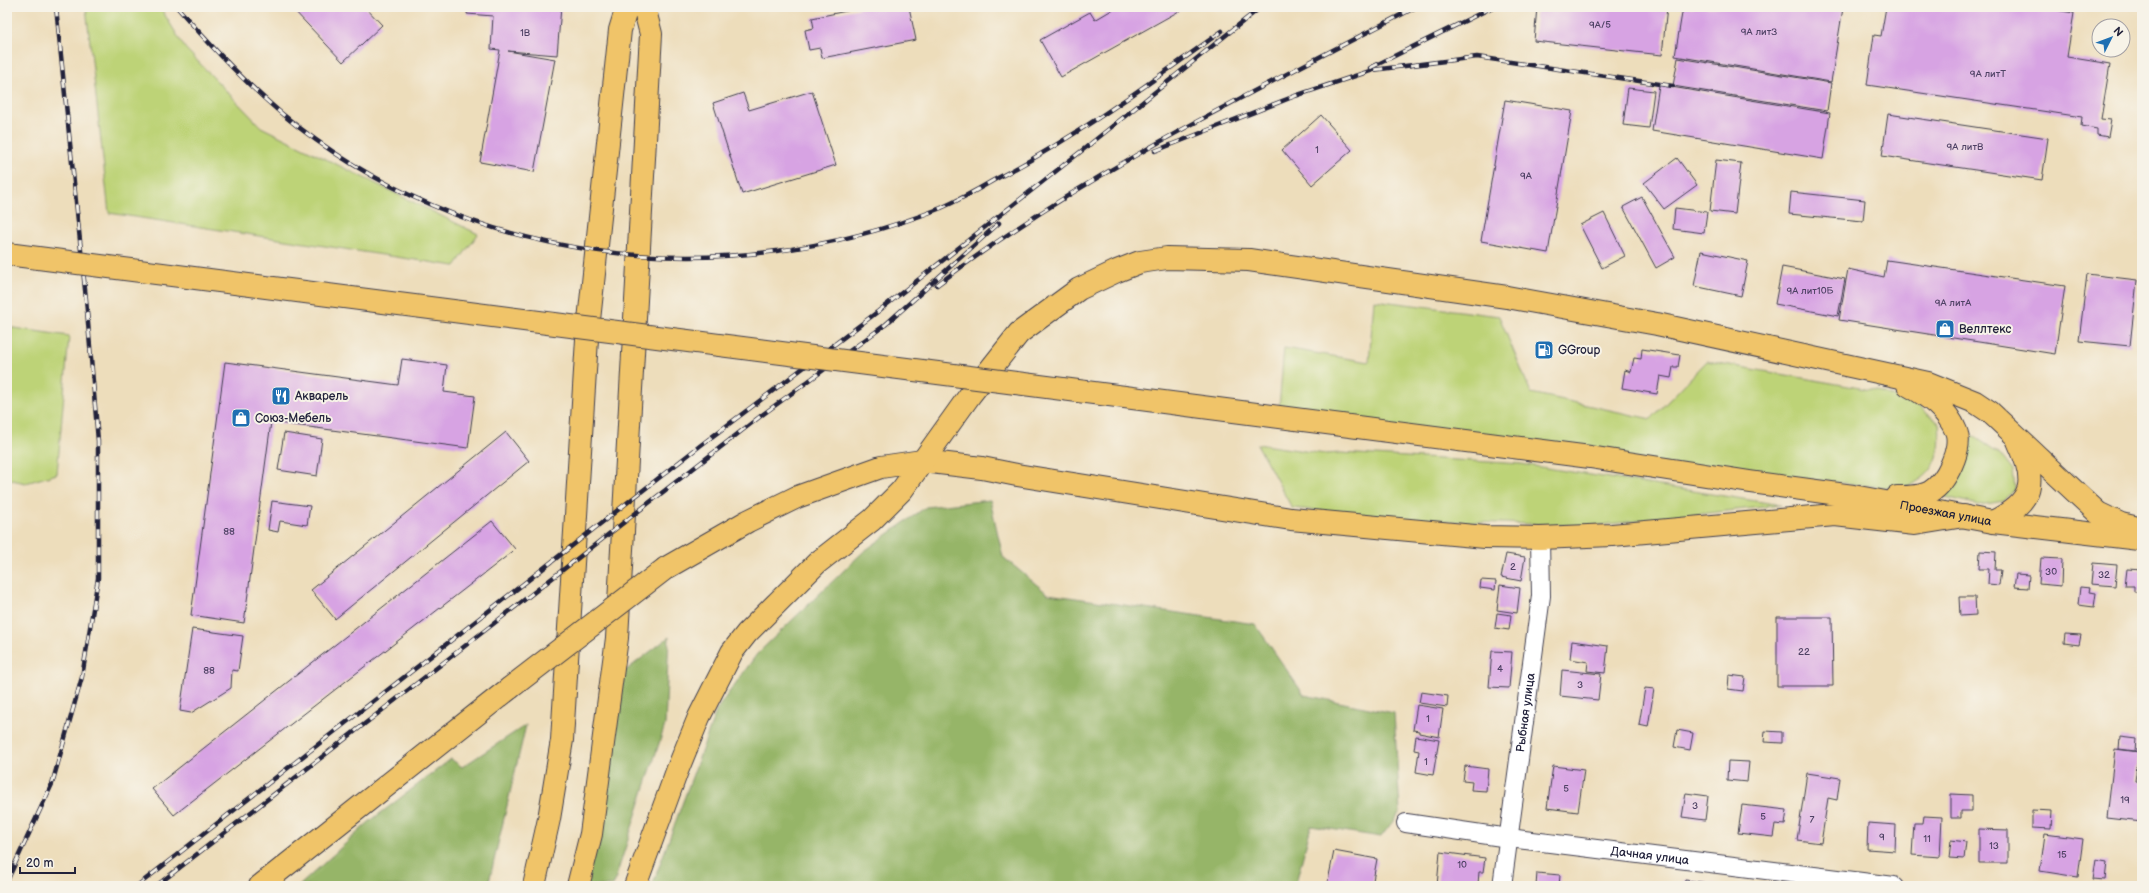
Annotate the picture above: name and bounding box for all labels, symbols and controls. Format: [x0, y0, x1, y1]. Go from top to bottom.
north arrow [2091, 18, 2131, 58]
house number: 9А/5 [1589, 19, 1611, 31]
text: N [2110, 24, 2126, 39]
house number: 9А литЗ [1741, 26, 1777, 38]
house number: 1В [520, 27, 531, 39]
house number: 9А литТ [1970, 68, 2006, 80]
house number: 9А литВ [1947, 141, 1984, 153]
house number: 1 [1315, 144, 1319, 156]
house number: 9А [1520, 170, 1533, 182]
house number: 9А лит10Б [1786, 285, 1834, 297]
house number: 9А литА [1935, 297, 1972, 309]
shop icon: Веллтекс [1934, 318, 1956, 340]
place label: Веллтекс [1959, 322, 2011, 337]
fuel station icon: GGroup [1533, 339, 1555, 361]
place label: GGroup [1558, 343, 1600, 358]
restaurant icon: Акварель [270, 385, 292, 407]
place label: Акварель [294, 389, 348, 404]
shop icon: Союз-Мебель [230, 407, 252, 429]
place label: Союз-Мебель [255, 411, 331, 426]
street label: Проезжая улица [1899, 497, 1993, 529]
house number: 88 [223, 526, 235, 538]
house number: 2 [1510, 561, 1516, 573]
house number: 30 [2045, 566, 2057, 578]
house number: 32 [2098, 569, 2110, 581]
house number: 22 [1798, 646, 1810, 658]
house number: 4 [1497, 663, 1503, 675]
house number: 88 [203, 665, 215, 677]
street label: Рыбная улица [1513, 672, 1538, 753]
house number: 3 [1577, 679, 1583, 691]
house number: 1 [1426, 713, 1430, 725]
house number: 1 [1424, 756, 1428, 768]
house number: 5 [1563, 783, 1569, 795]
house number: 19 [2120, 794, 2130, 806]
house number: 3 [1692, 800, 1698, 812]
house number: 5 [1760, 811, 1766, 823]
house number: 7 [1810, 814, 1815, 826]
house number: 9 [1879, 831, 1885, 843]
house number: 11 [1923, 833, 1931, 845]
house number: 13 [1989, 840, 1999, 852]
street label: Дачная улица [1610, 843, 1690, 868]
scale bar [20, 849, 75, 875]
house number: 15 [2057, 849, 2067, 861]
text: 20 m [26, 856, 53, 871]
house number: 10 [1457, 859, 1467, 871]

